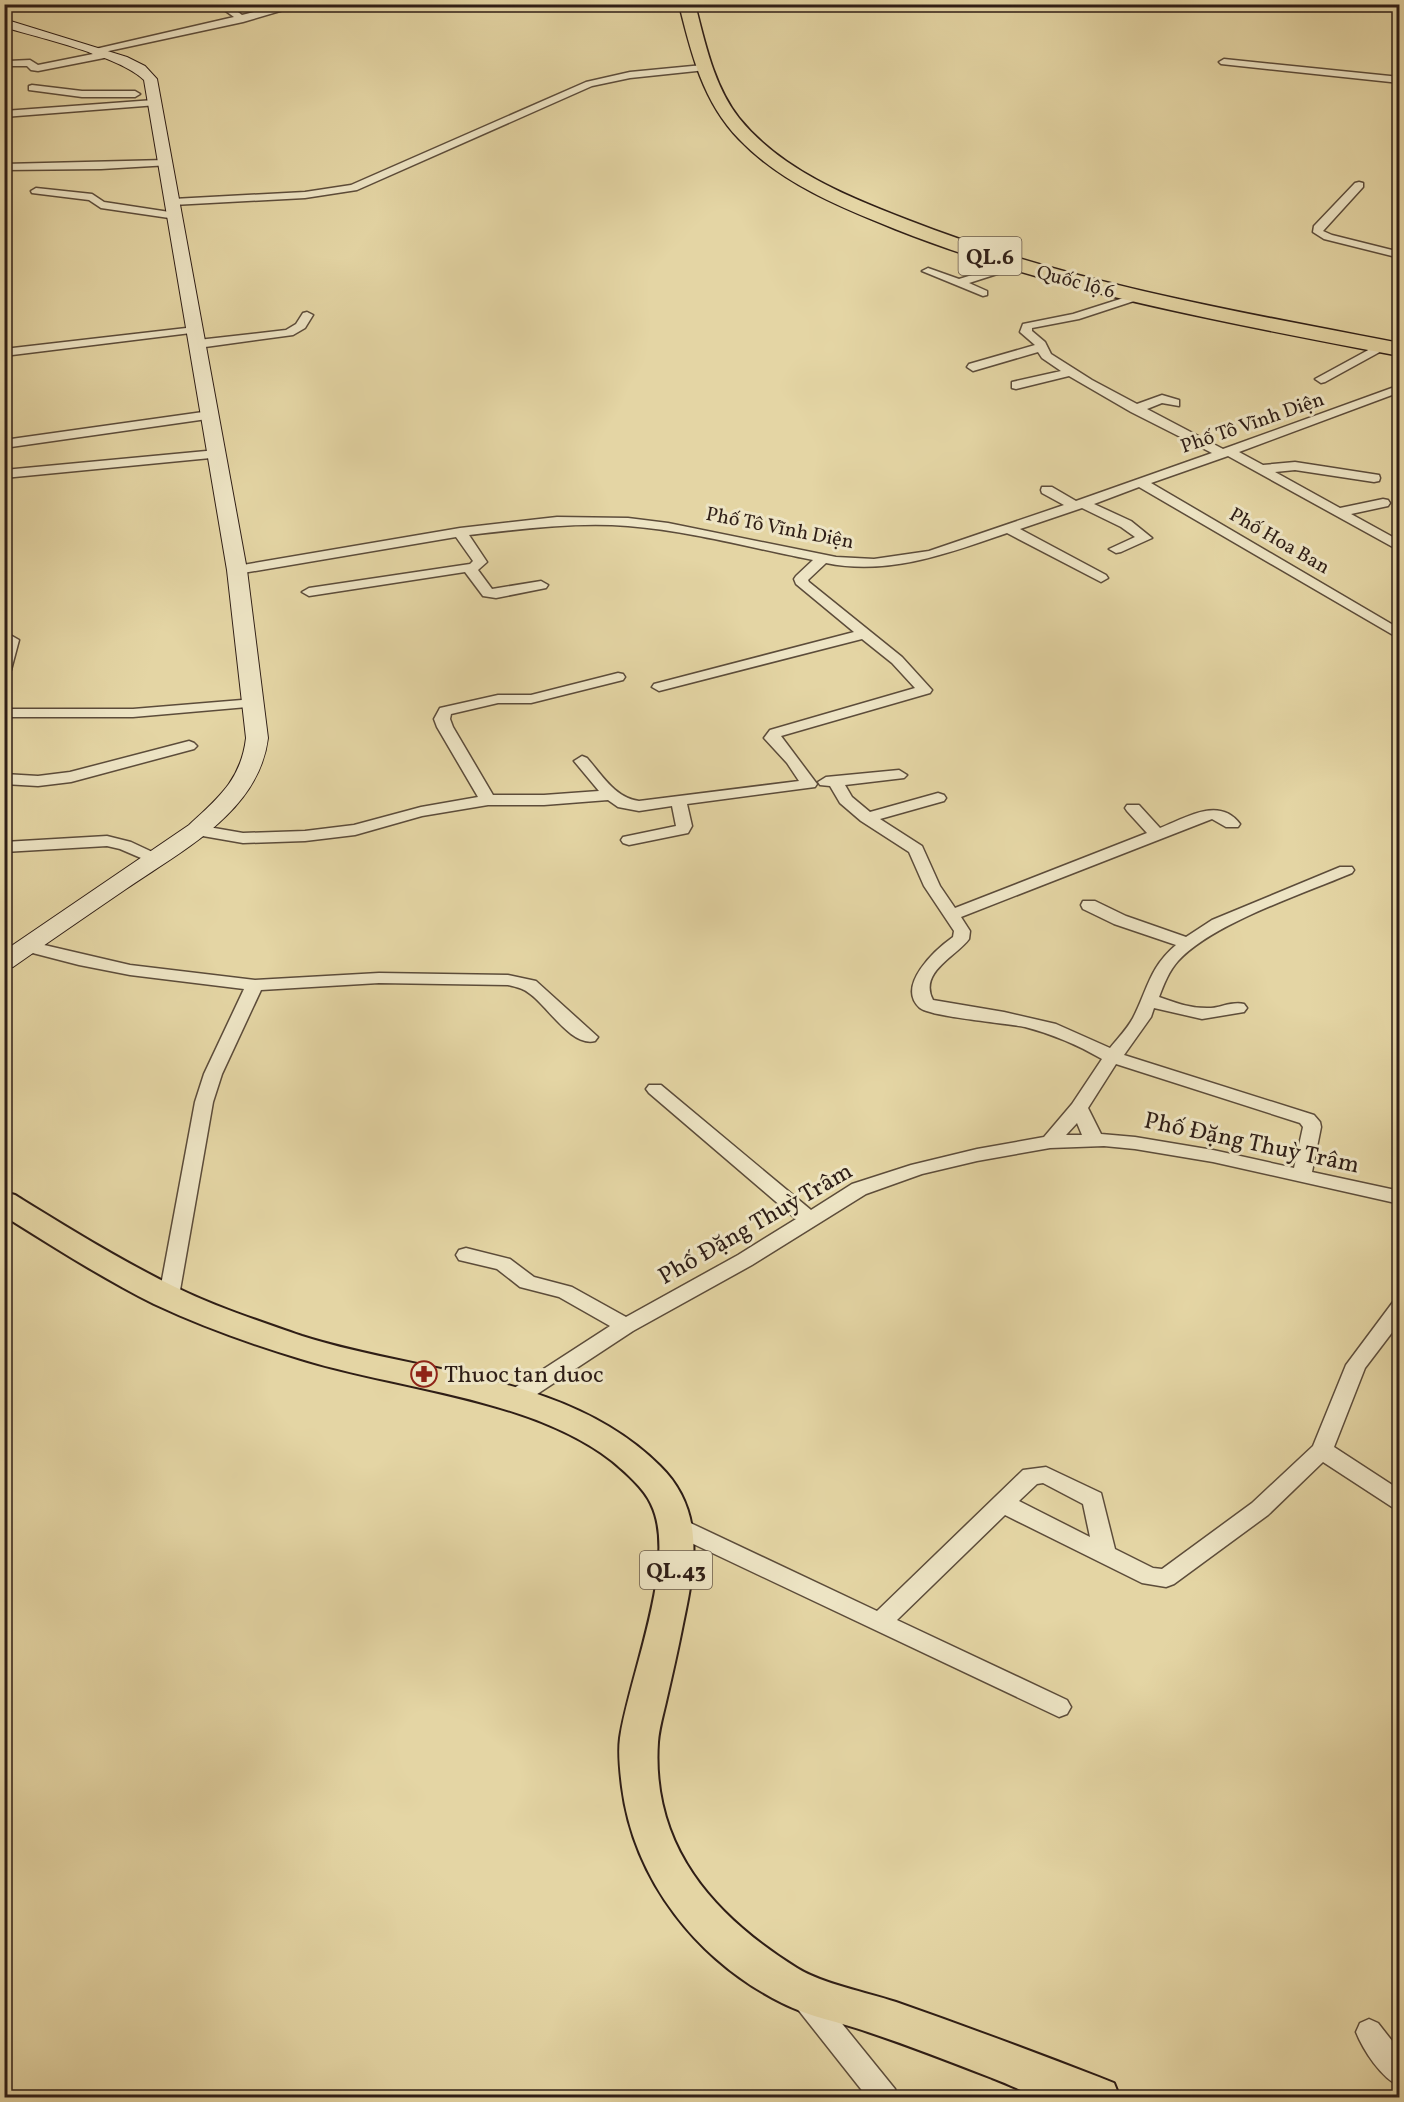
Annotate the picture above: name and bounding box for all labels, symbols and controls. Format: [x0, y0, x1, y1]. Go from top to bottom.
road number: QL.6 [958, 237, 1022, 275]
street label: Quốc lộ 6 [1033, 259, 1118, 307]
street label: Phố Tô Vĩnh Diện [1177, 386, 1328, 462]
street label: Phố Tô Vĩnh Diện [703, 501, 856, 557]
street label: Phố Hoa Ban [1223, 502, 1335, 582]
street label: Phố Đặng Thuỳ Trâm [1141, 1105, 1362, 1183]
street label: Phố Đặng Thuỳ Trâm [653, 1155, 859, 1294]
pharmacy icon: Thuoc tan duoc [409, 1359, 439, 1389]
place label: Thuoc tan duoc [444, 1359, 604, 1393]
road number: QL.43 [640, 1551, 712, 1589]

